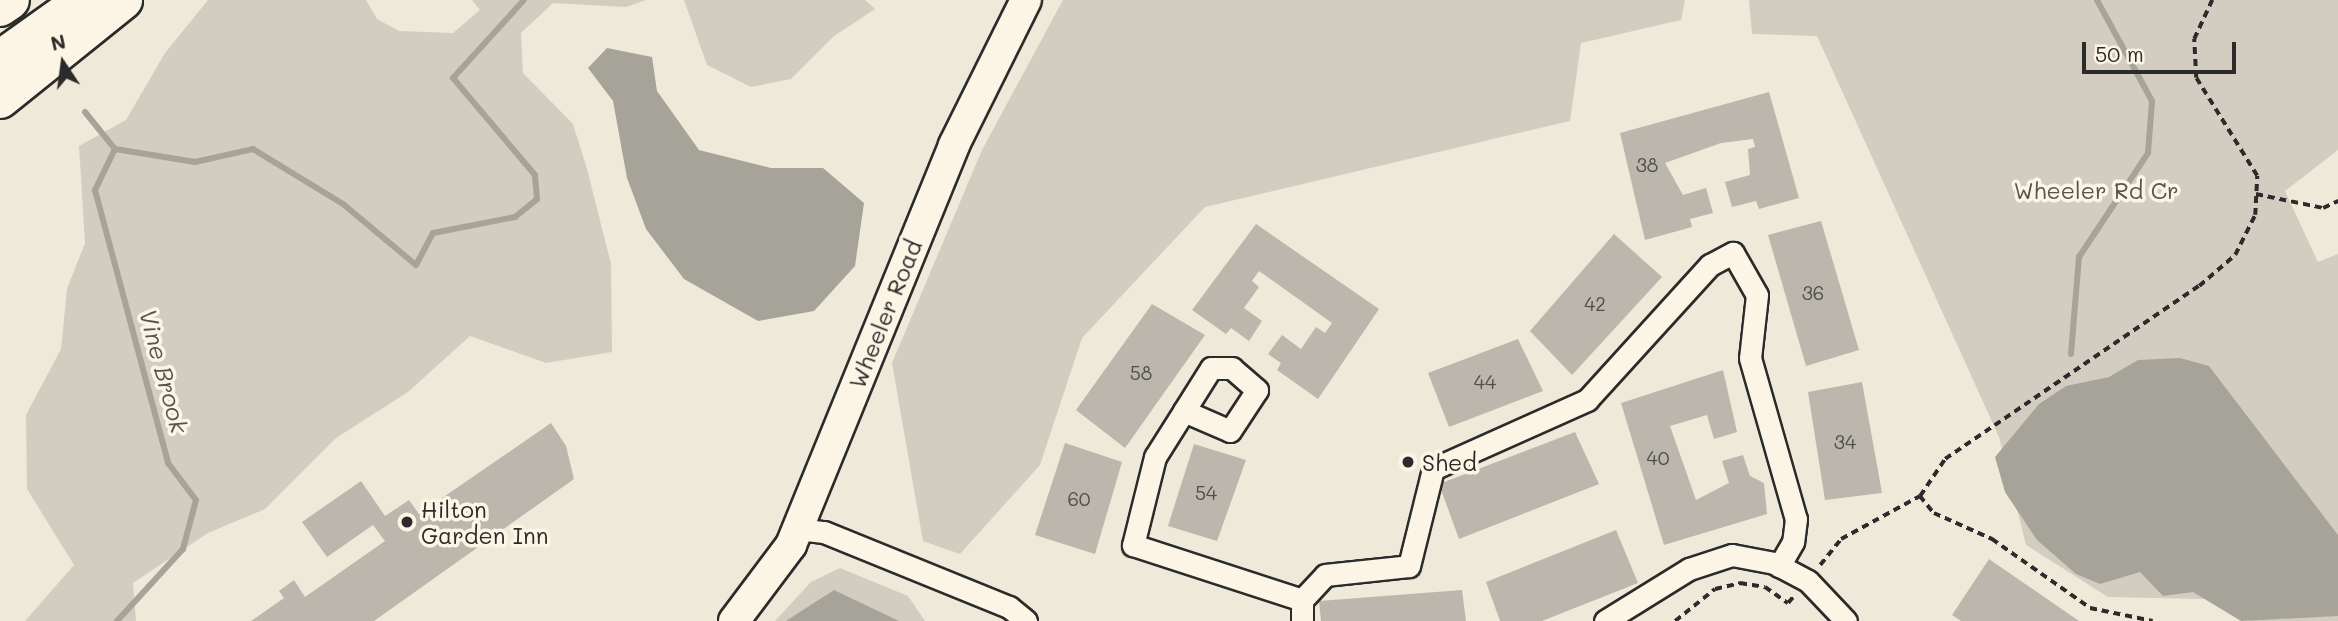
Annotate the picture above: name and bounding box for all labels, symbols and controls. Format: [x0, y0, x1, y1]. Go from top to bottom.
north arrow [28, 28, 98, 98]
text: N [48, 28, 68, 56]
scale bar [2086, 28, 2240, 72]
text: 50 m [2095, 40, 2144, 67]
house number: 38 [1636, 154, 1658, 176]
park label: Wheeler Rd Cr [2013, 176, 2179, 204]
street label: Wheeler Road [843, 236, 927, 392]
house number: 36 [1802, 282, 1824, 304]
house number: 42 [1584, 293, 1606, 315]
water label: Vine Brook [134, 306, 194, 436]
house number: 58 [1130, 362, 1152, 384]
house number: 44 [1474, 371, 1496, 393]
house number: 34 [1834, 431, 1856, 453]
house number: 40 [1647, 447, 1669, 469]
place label: Shed [1422, 448, 1477, 476]
marker: Shed [1400, 454, 1416, 470]
house number: 54 [1195, 482, 1217, 504]
house number: 60 [1067, 488, 1091, 510]
place label: Hilton Garden Inn [421, 495, 548, 549]
marker: Hilton Garden Inn [399, 514, 415, 530]

